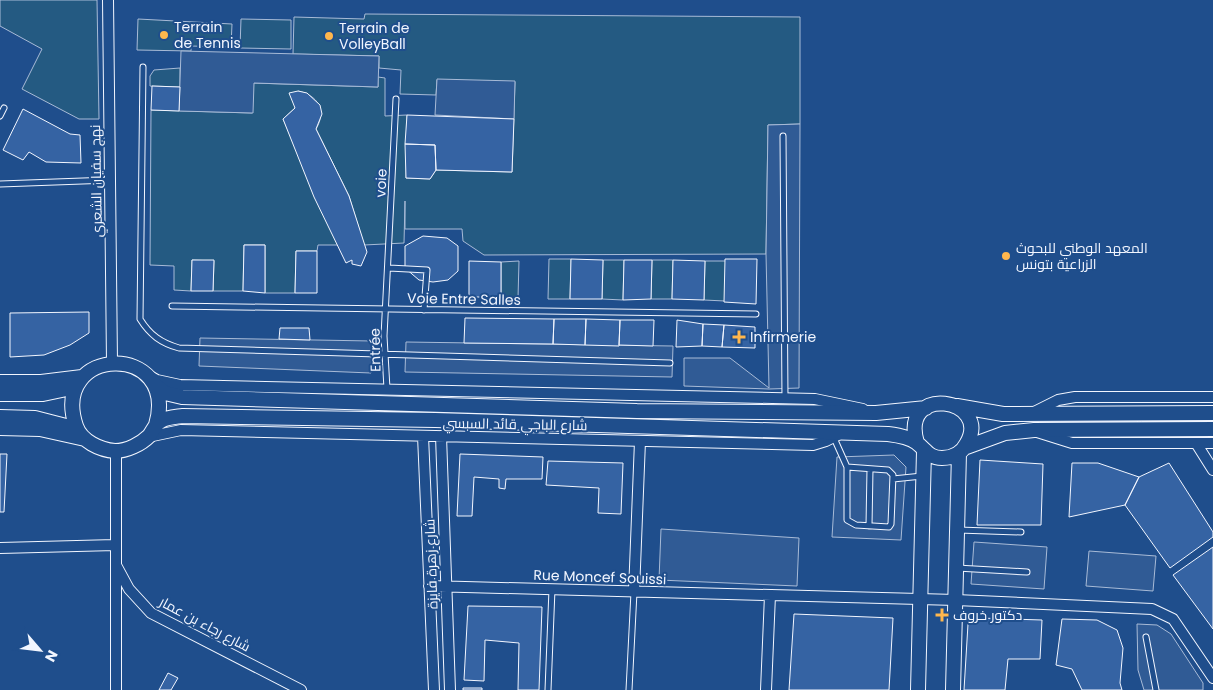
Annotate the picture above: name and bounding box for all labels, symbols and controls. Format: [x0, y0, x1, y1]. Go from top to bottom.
place label: Terrain de Tennis [174, 17, 241, 53]
place label: Terrain de VolleyBall [339, 18, 410, 54]
marker: Terrain de Tennis [158, 29, 170, 41]
marker: Terrain de VolleyBall [323, 30, 335, 42]
street label: نهج سفيان الشعري [85, 124, 109, 237]
street label: voie [370, 168, 392, 198]
place label: المعهد الوطني للبحوث الزراعية بتونس [1016, 238, 1148, 274]
marker: المعهد الوطني للبحوث الزراعية بتونس [1000, 250, 1012, 262]
street label: Voie Entre Salles [407, 288, 521, 310]
place label: Infirmerie [750, 327, 816, 347]
street label: Entrée [365, 328, 385, 372]
marker: Infirmerie [732, 330, 746, 344]
street label: شارع الباجي قائد السبسي [442, 413, 588, 437]
street label: شارع زهرة فايزة [419, 518, 443, 610]
street label: Rue Moncef Souissi [533, 565, 667, 589]
street label: شارع رجاء بن عمار [155, 591, 254, 656]
place label: دكتور خروف [953, 605, 1022, 625]
marker: دكتور خروف [935, 608, 949, 622]
north arrow [15, 625, 65, 675]
text: N [40, 647, 63, 665]

